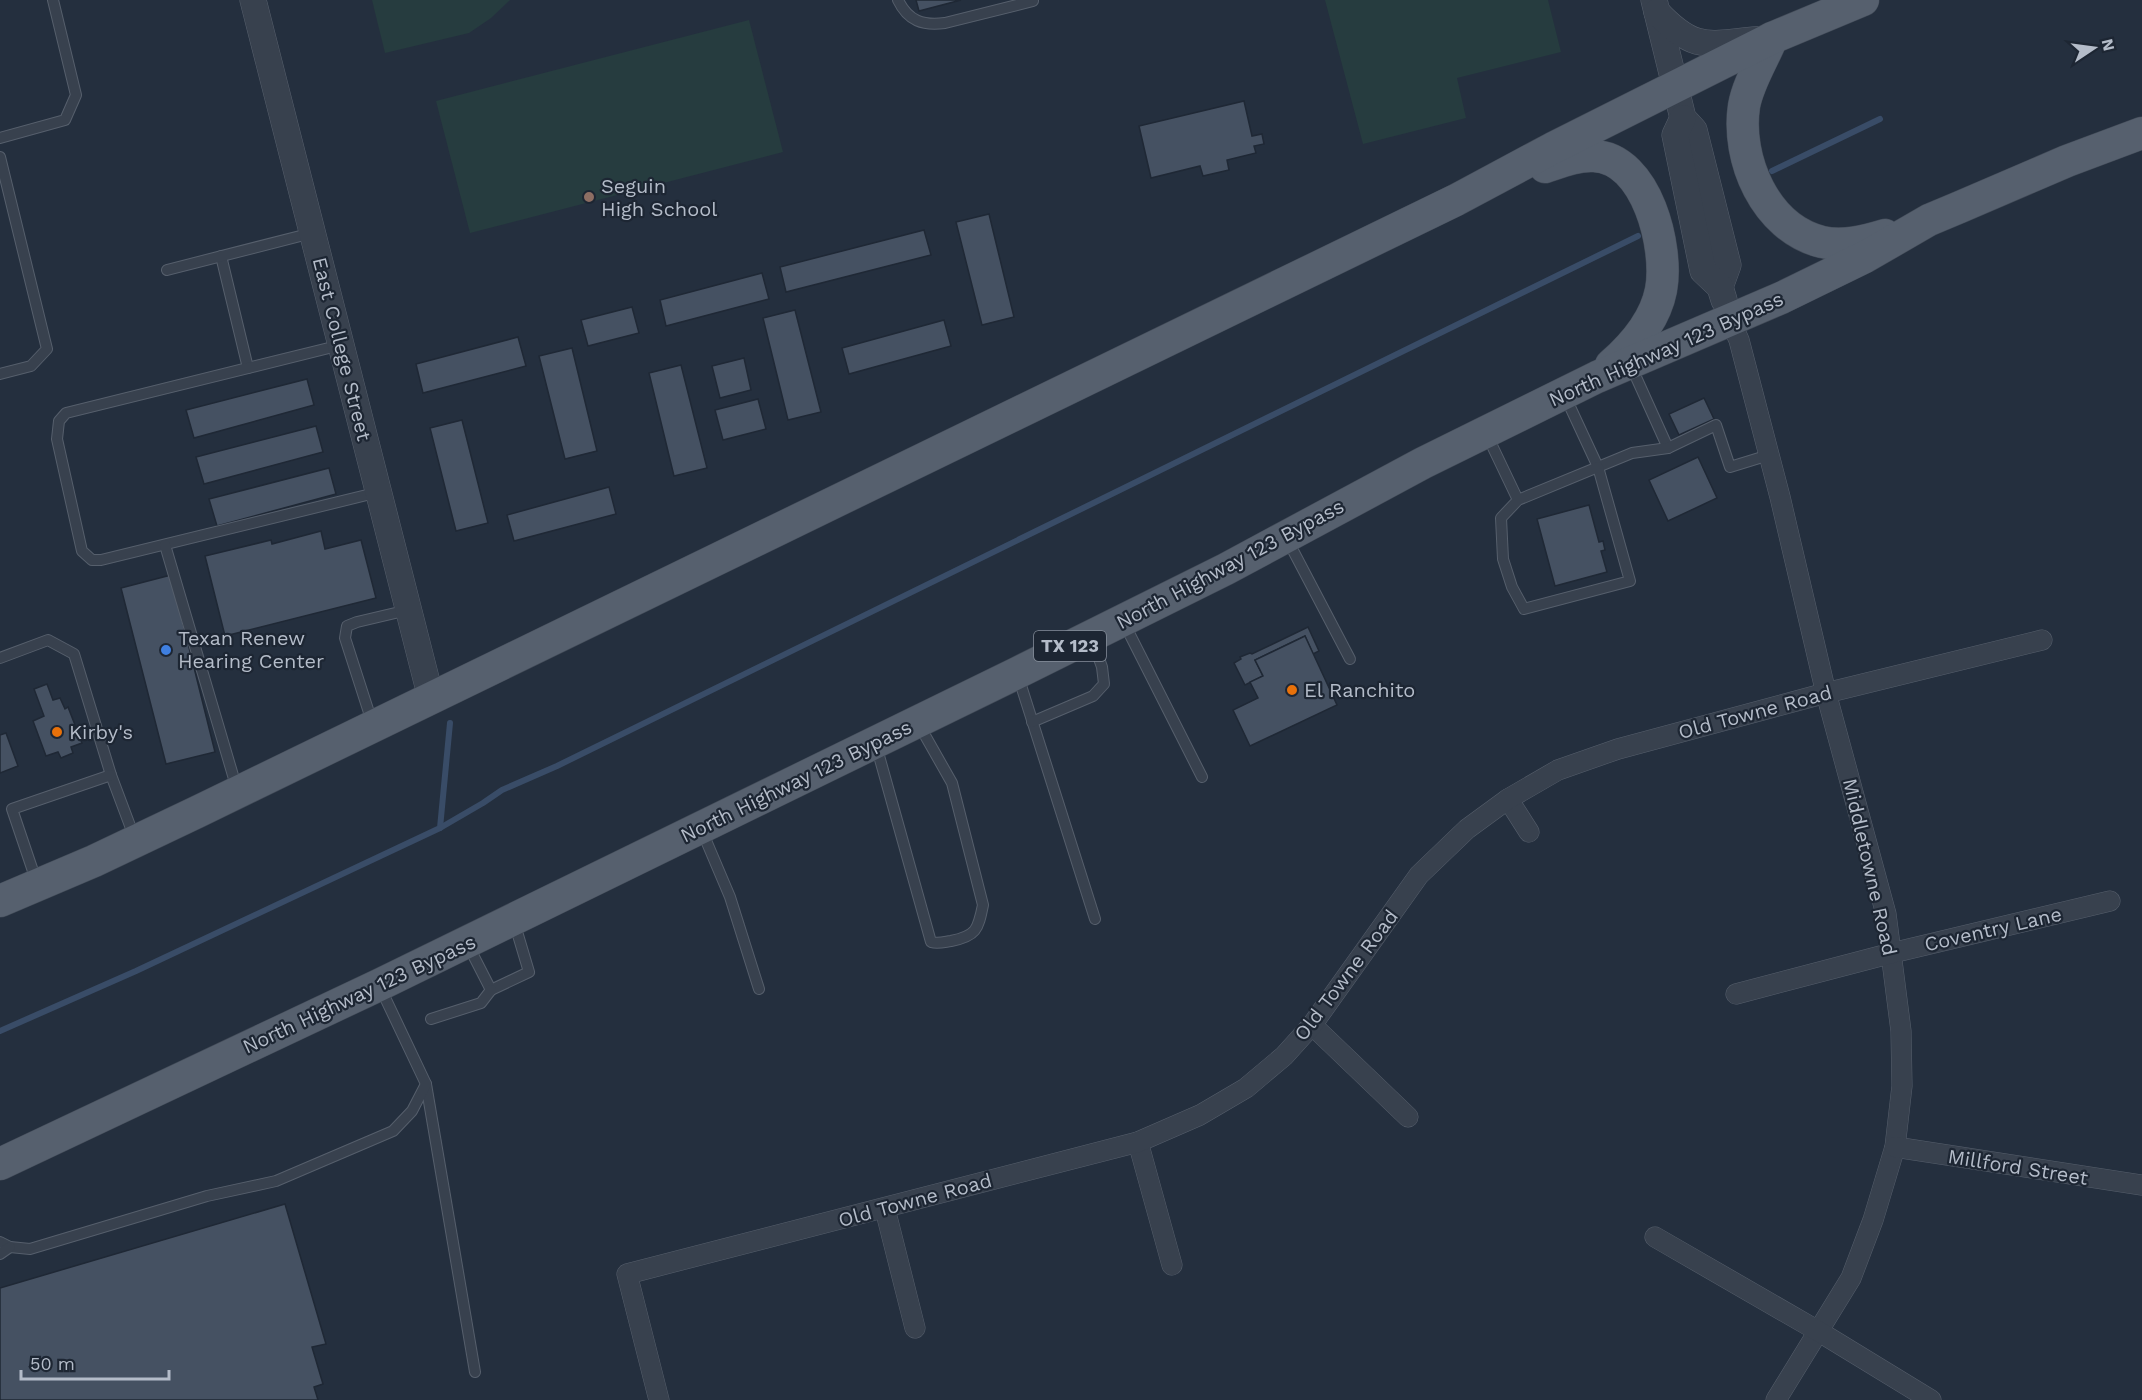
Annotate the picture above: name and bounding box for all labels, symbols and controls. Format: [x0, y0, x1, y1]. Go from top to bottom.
north arrow [2064, 18, 2124, 78]
text: N [2098, 37, 2119, 53]
place label: Seguin High School [601, 174, 717, 221]
marker: Seguin High School [582, 190, 596, 204]
street label: East College Street [308, 255, 377, 444]
street label: North Highway 123 Bypass [1545, 286, 1787, 412]
street label: North Highway 123 Bypass [1112, 494, 1348, 634]
place label: Texan Renew Hearing Center [178, 626, 324, 673]
road number: TX 123 [1034, 631, 1106, 661]
marker: Texan Renew Hearing Center [159, 643, 173, 657]
place label: El Ranchito [1304, 678, 1415, 702]
street label: Old Towne Road [1676, 680, 1834, 744]
marker: El Ranchito [1285, 683, 1299, 697]
street label: North Highway 123 Bypass [676, 714, 916, 848]
place label: Kirby's [69, 720, 133, 744]
marker: Kirby's [50, 725, 64, 739]
street label: Middletowne Road [1838, 776, 1902, 958]
street label: Coventry Lane [1922, 902, 2064, 956]
street label: Old Towne Road [1289, 905, 1403, 1045]
street label: North Highway 123 Bypass [239, 929, 479, 1059]
street label: Millford Street [1946, 1144, 2090, 1190]
street label: Old Towne Road [836, 1168, 994, 1232]
scale bar [21, 1343, 170, 1381]
text: 50 m [30, 1353, 75, 1374]

